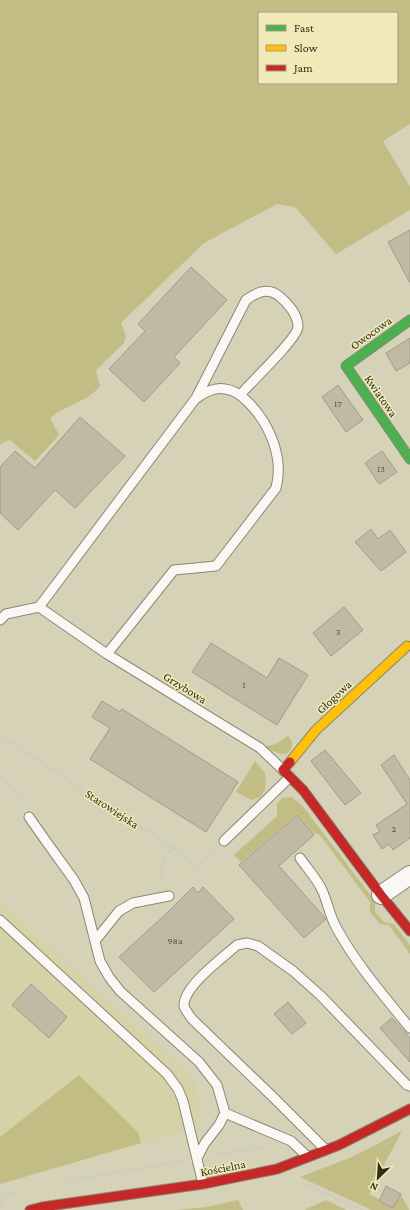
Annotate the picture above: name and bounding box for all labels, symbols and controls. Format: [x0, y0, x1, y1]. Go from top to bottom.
legend [258, 12, 398, 84]
text: Fast [294, 21, 315, 35]
text: Slow [294, 41, 318, 55]
text: Jam [293, 61, 313, 75]
street label: Owocowa [348, 313, 395, 353]
street label: Kwiatowa [361, 372, 401, 420]
house number: 17 [334, 398, 342, 409]
house number: 13 [377, 463, 385, 474]
house number: 3 [336, 626, 341, 637]
street label: Grzybowa [161, 669, 210, 707]
street label: Głogowa [314, 677, 355, 717]
house number: 1 [242, 679, 246, 690]
street label: Starowiejska [83, 786, 142, 832]
house number: 2 [392, 823, 397, 834]
house number: 98a [167, 935, 183, 946]
street label: Kościelna [199, 1157, 247, 1179]
north arrow [358, 1158, 398, 1198]
text: N [367, 1180, 380, 1194]

